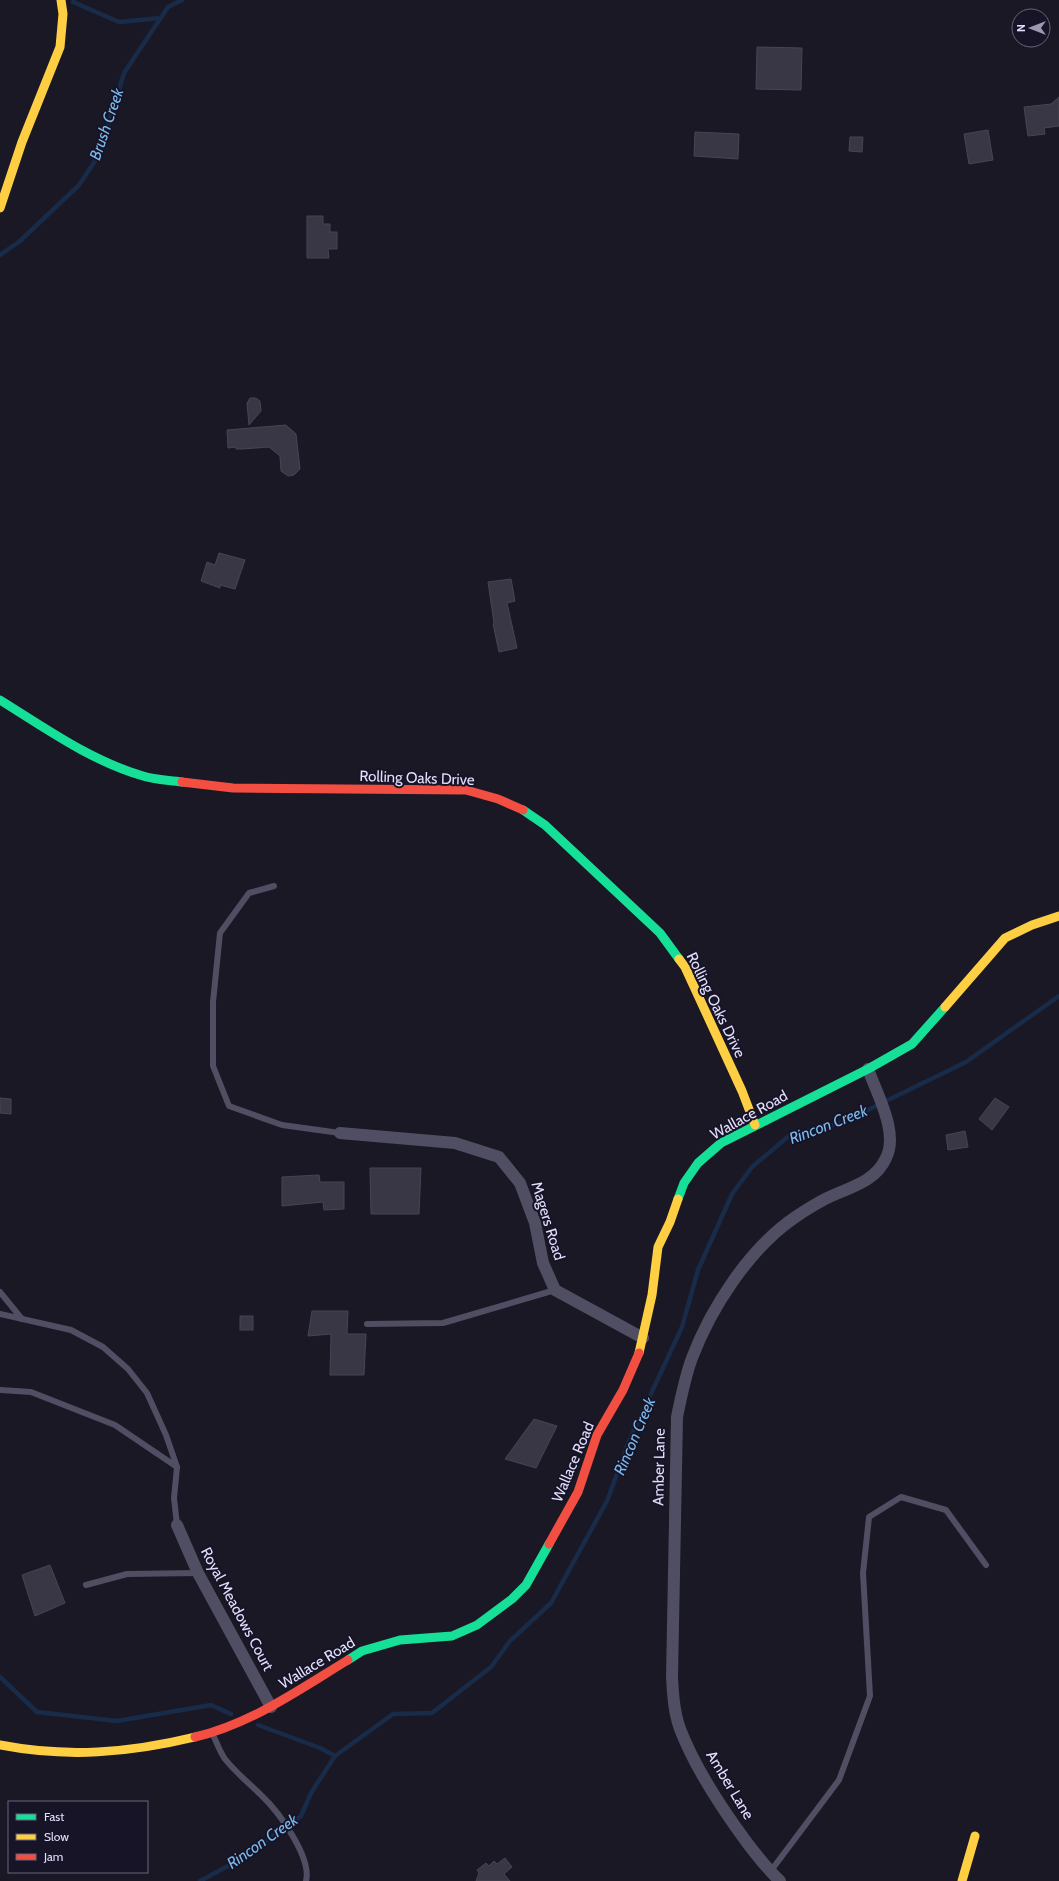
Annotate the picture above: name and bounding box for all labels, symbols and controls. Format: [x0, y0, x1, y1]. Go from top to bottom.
north arrow [1011, 8, 1051, 48]
text: N [1014, 24, 1028, 32]
water label: Brush Creek [85, 85, 128, 163]
street label: Rolling Oaks Drive [359, 767, 475, 789]
street label: Rolling Oaks Drive [683, 949, 749, 1061]
street label: Wallace Road [707, 1086, 791, 1144]
water label: Rincon Creek [786, 1100, 871, 1148]
street label: Magers Road [528, 1179, 568, 1263]
water label: Rincon Creek [610, 1394, 660, 1478]
street label: Wallace Road [548, 1419, 598, 1505]
street label: Amber Lane [649, 1428, 669, 1506]
street label: Royal Meadows Court [197, 1544, 277, 1674]
street label: Wallace Road [276, 1633, 358, 1693]
street label: Amber Lane [702, 1747, 758, 1823]
legend [8, 1801, 148, 1873]
text: Fast [44, 1809, 64, 1824]
water label: Rincon Creek [223, 1809, 302, 1873]
text: Slow [44, 1829, 69, 1844]
text: Jam [43, 1849, 63, 1864]

